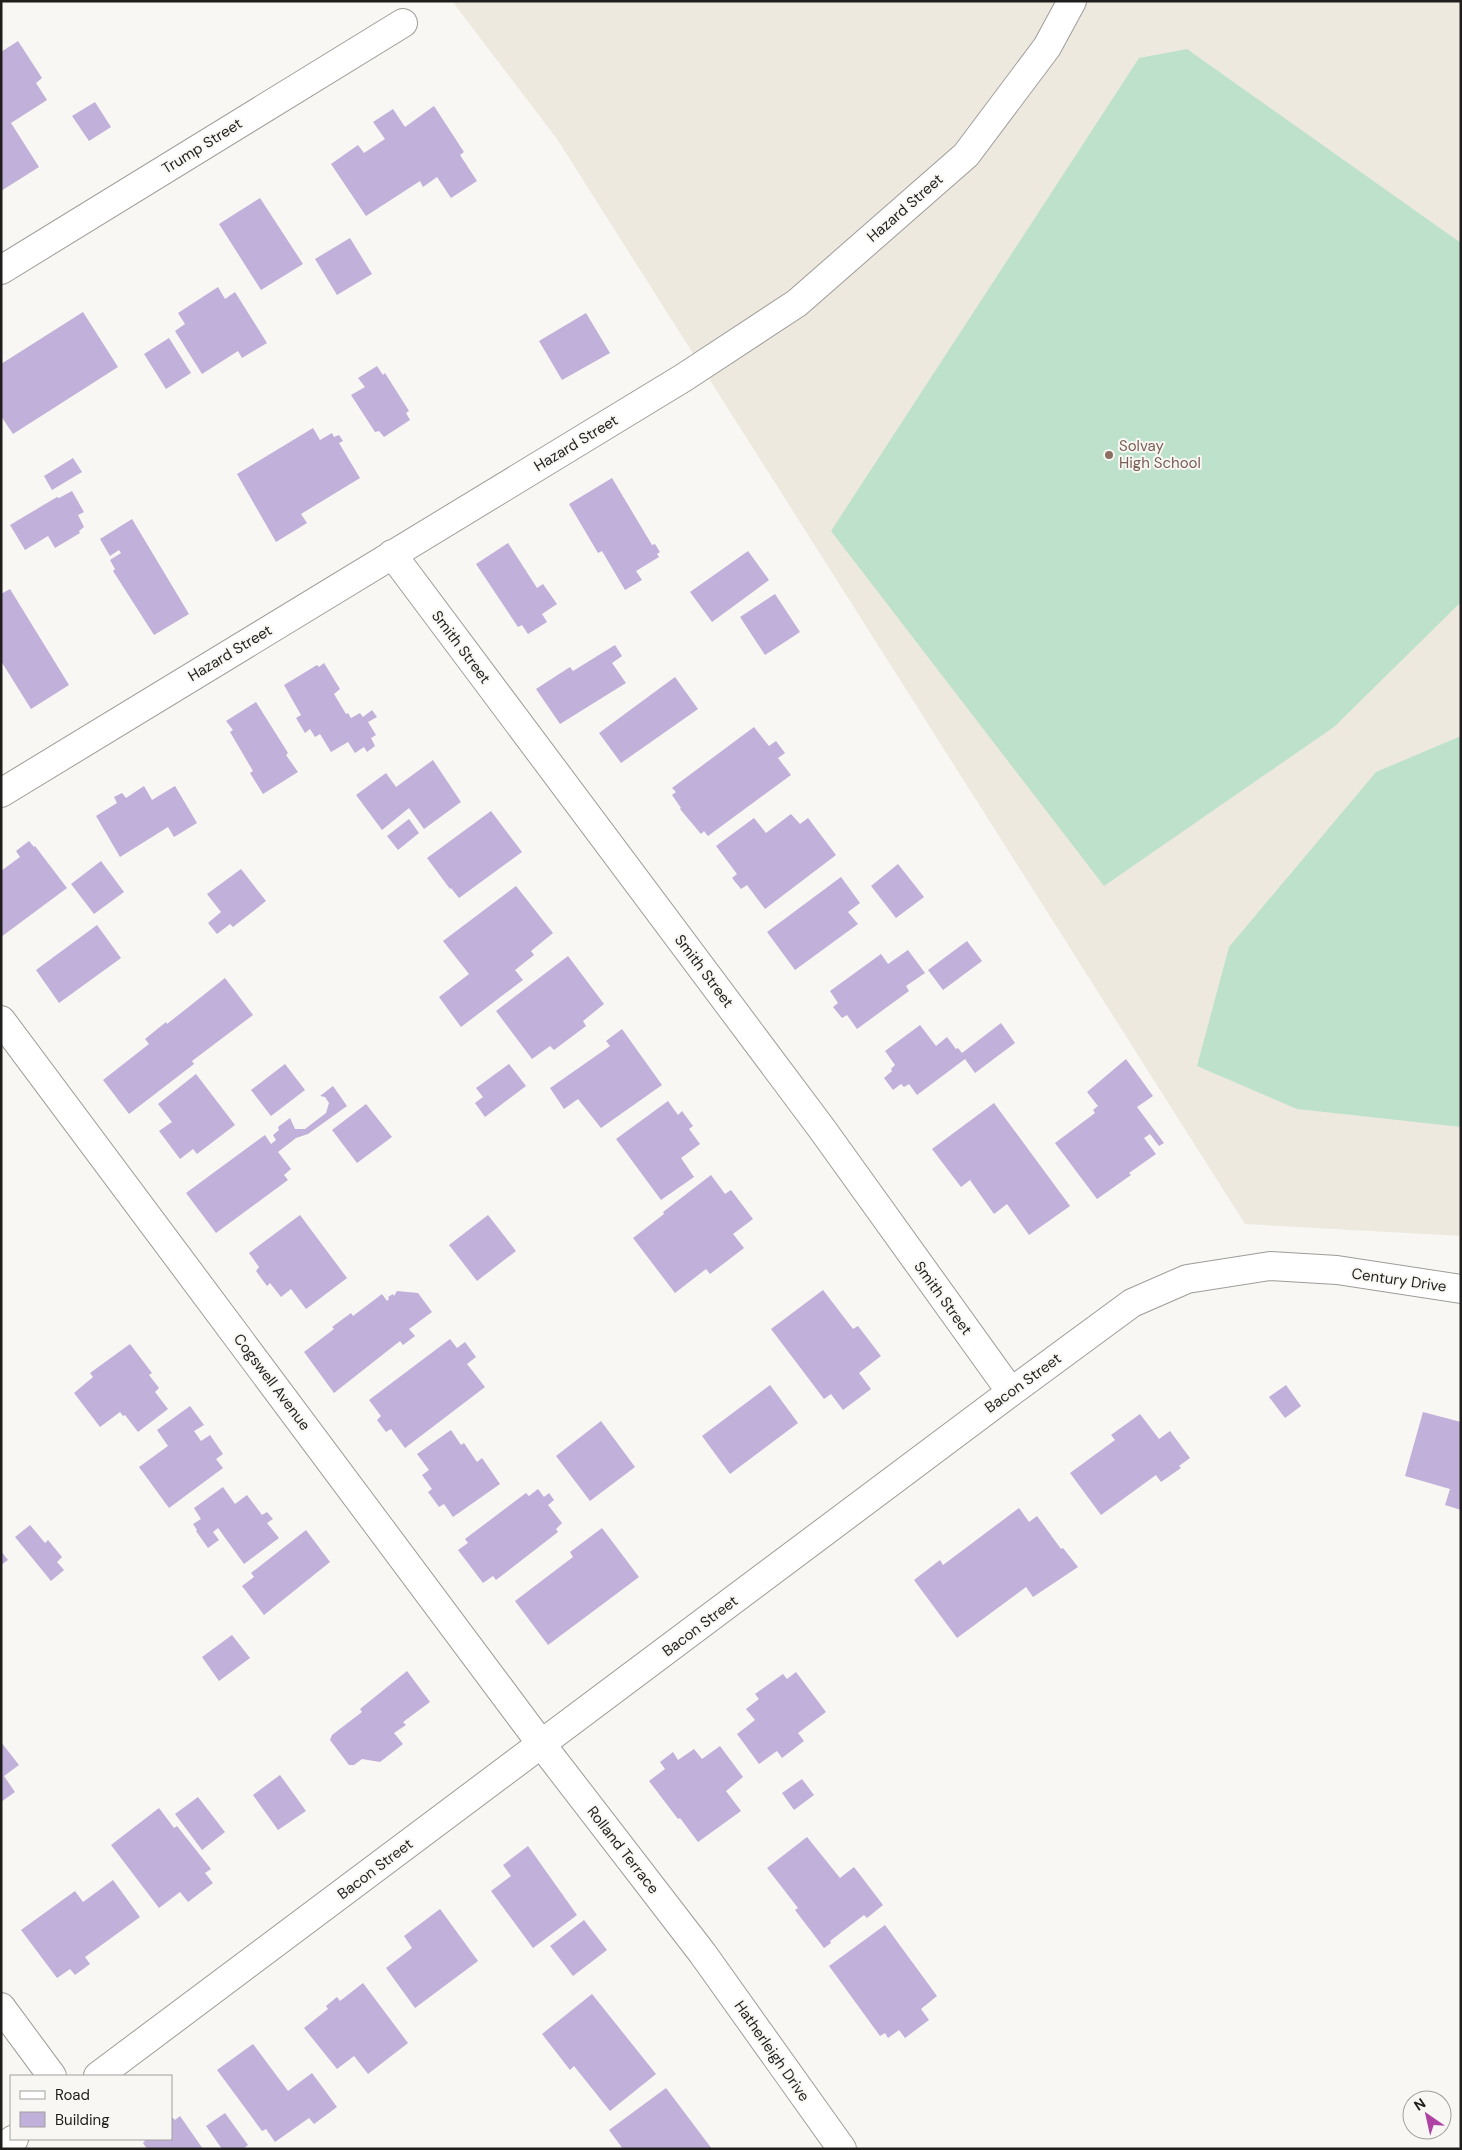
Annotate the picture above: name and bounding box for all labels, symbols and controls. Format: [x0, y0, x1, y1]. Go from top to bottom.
street label: Trump Street [158, 113, 246, 179]
street label: Hazard Street [863, 169, 947, 247]
street label: Hazard Street [530, 410, 622, 476]
place label: Solvay High School [1119, 436, 1201, 473]
marker: Solvay High School [1103, 449, 1115, 461]
street label: Smith Street [427, 606, 495, 688]
street label: Hazard Street [184, 620, 276, 686]
street label: Smith Street [670, 930, 738, 1012]
street label: Smith Street [909, 1257, 977, 1339]
street label: Century Drive [1350, 1263, 1448, 1297]
street label: Cogswell Avenue [229, 1330, 315, 1434]
street label: Bacon Street [981, 1348, 1065, 1417]
street label: Bacon Street [658, 1591, 742, 1661]
street label: Rolland Terrace [582, 1802, 664, 1898]
street label: Bacon Street [333, 1834, 417, 1904]
street label: Hatherleigh Drive [730, 1997, 814, 2105]
legend [10, 2075, 172, 2140]
text: Road [55, 2085, 90, 2105]
north arrow [1402, 2090, 1452, 2140]
text: N [1410, 2094, 1429, 2115]
text: Building [55, 2110, 110, 2130]

